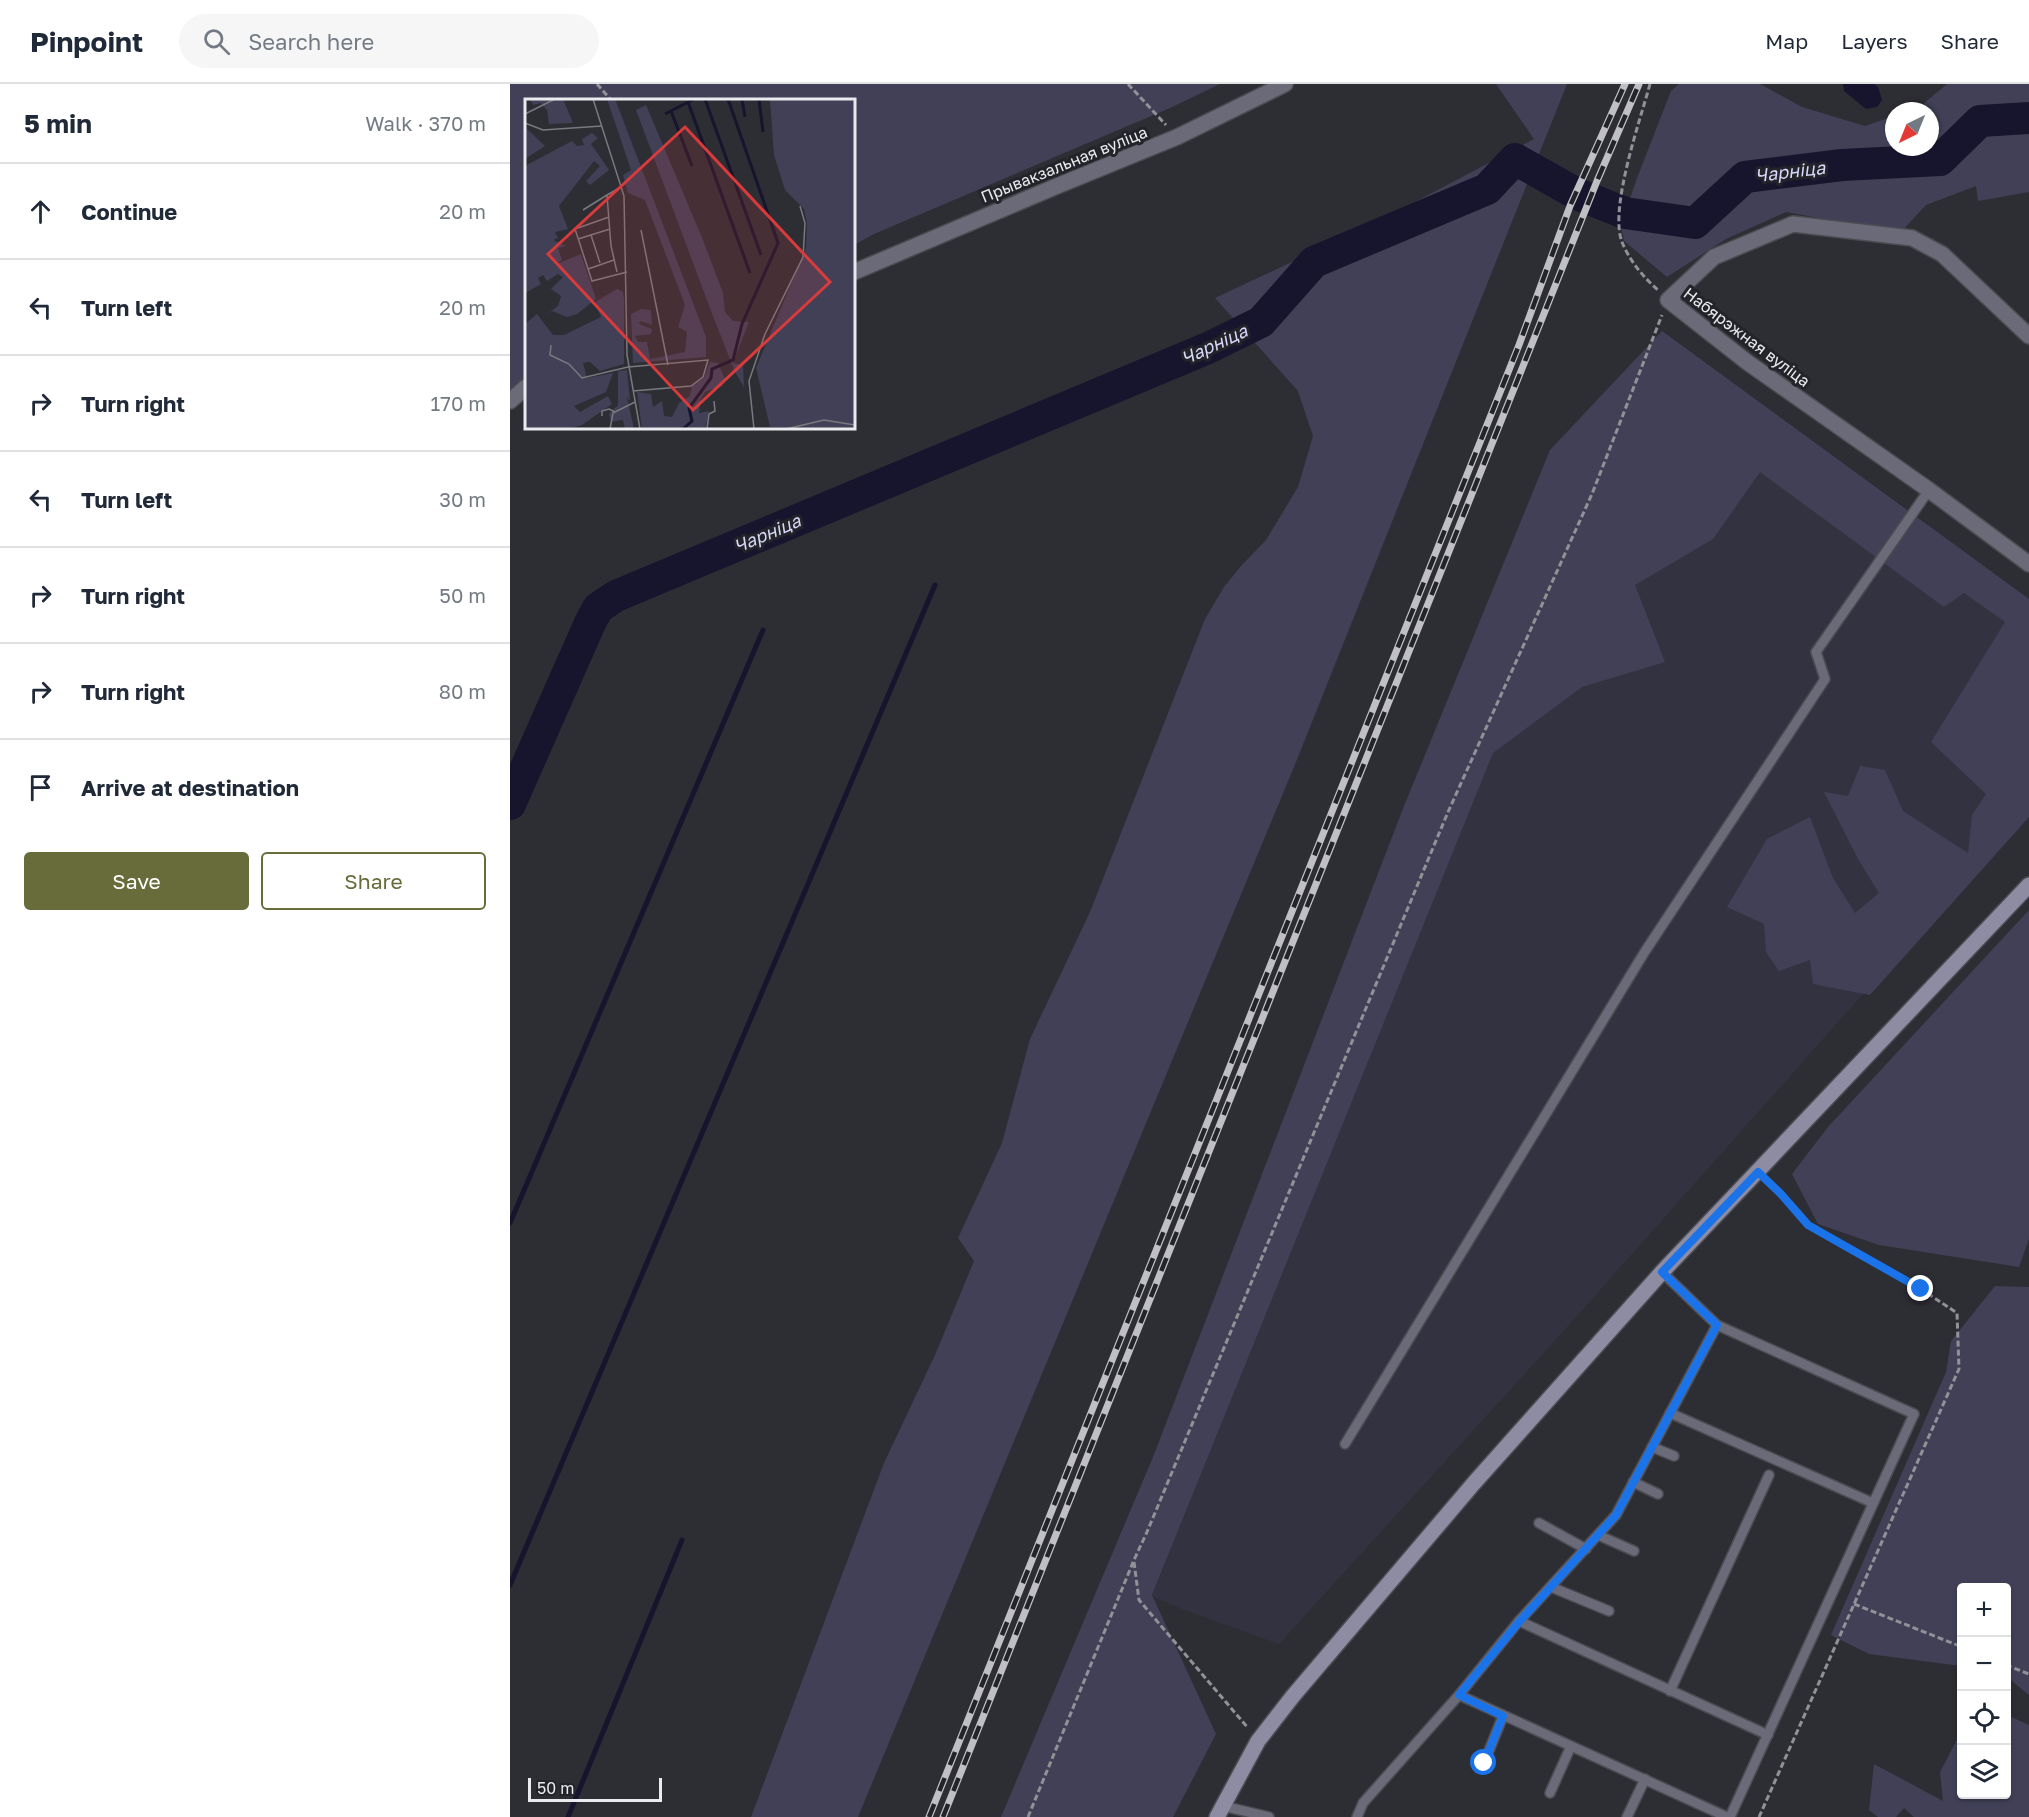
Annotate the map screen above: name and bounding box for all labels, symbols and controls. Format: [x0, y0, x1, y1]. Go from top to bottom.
search box [179, 14, 599, 68]
text: Pinpoint [30, 25, 143, 58]
icon: search [200, 25, 233, 58]
text: Search here [248, 28, 374, 55]
text: Map [1765, 28, 1808, 54]
text: Layers [1841, 28, 1908, 54]
text: Share [1941, 28, 1999, 54]
inset map [525, 99, 855, 429]
north arrow [1885, 102, 1939, 156]
text: 5 min [24, 108, 92, 139]
text: Walk · 370 m [365, 111, 486, 135]
street label: Прывакзальная вуліца [978, 121, 1150, 207]
water label: Чарніца [1754, 156, 1827, 186]
icon: ahead [24, 195, 57, 228]
text: Continue [81, 198, 177, 225]
text: 20 m [439, 199, 486, 223]
street label: Набярэжная вуліца [1680, 283, 1814, 391]
icon: left [24, 291, 57, 324]
text: Turn left [81, 294, 172, 321]
text: 20 m [439, 295, 486, 319]
water label: Чарніца [1177, 319, 1251, 369]
icon: right [24, 387, 57, 420]
text: Turn right [81, 390, 185, 417]
text: 170 m [431, 391, 486, 415]
icon: left [24, 483, 57, 516]
text: Turn left [81, 486, 172, 513]
text: 30 m [439, 487, 486, 511]
water label: Чарніца [730, 509, 805, 557]
icon: right [24, 579, 57, 612]
text: Turn right [81, 582, 185, 609]
text: 50 m [439, 583, 486, 607]
icon: right [24, 675, 57, 708]
text: Turn right [81, 678, 185, 705]
text: 80 m [439, 679, 486, 703]
icon: arrive [24, 771, 57, 804]
text: Arrive at destination [81, 774, 299, 801]
button: Save [24, 852, 249, 910]
button: Share [261, 852, 486, 910]
route end [1907, 1275, 1933, 1301]
map controls [1957, 1583, 2011, 1799]
button: + [1957, 1583, 2011, 1637]
button: − [1957, 1637, 2011, 1691]
button: locate [1957, 1691, 2011, 1745]
button: layers [1957, 1745, 2011, 1799]
route start [1470, 1749, 1496, 1775]
scale bar [528, 1775, 662, 1802]
text: 50 m [537, 1778, 574, 1798]

